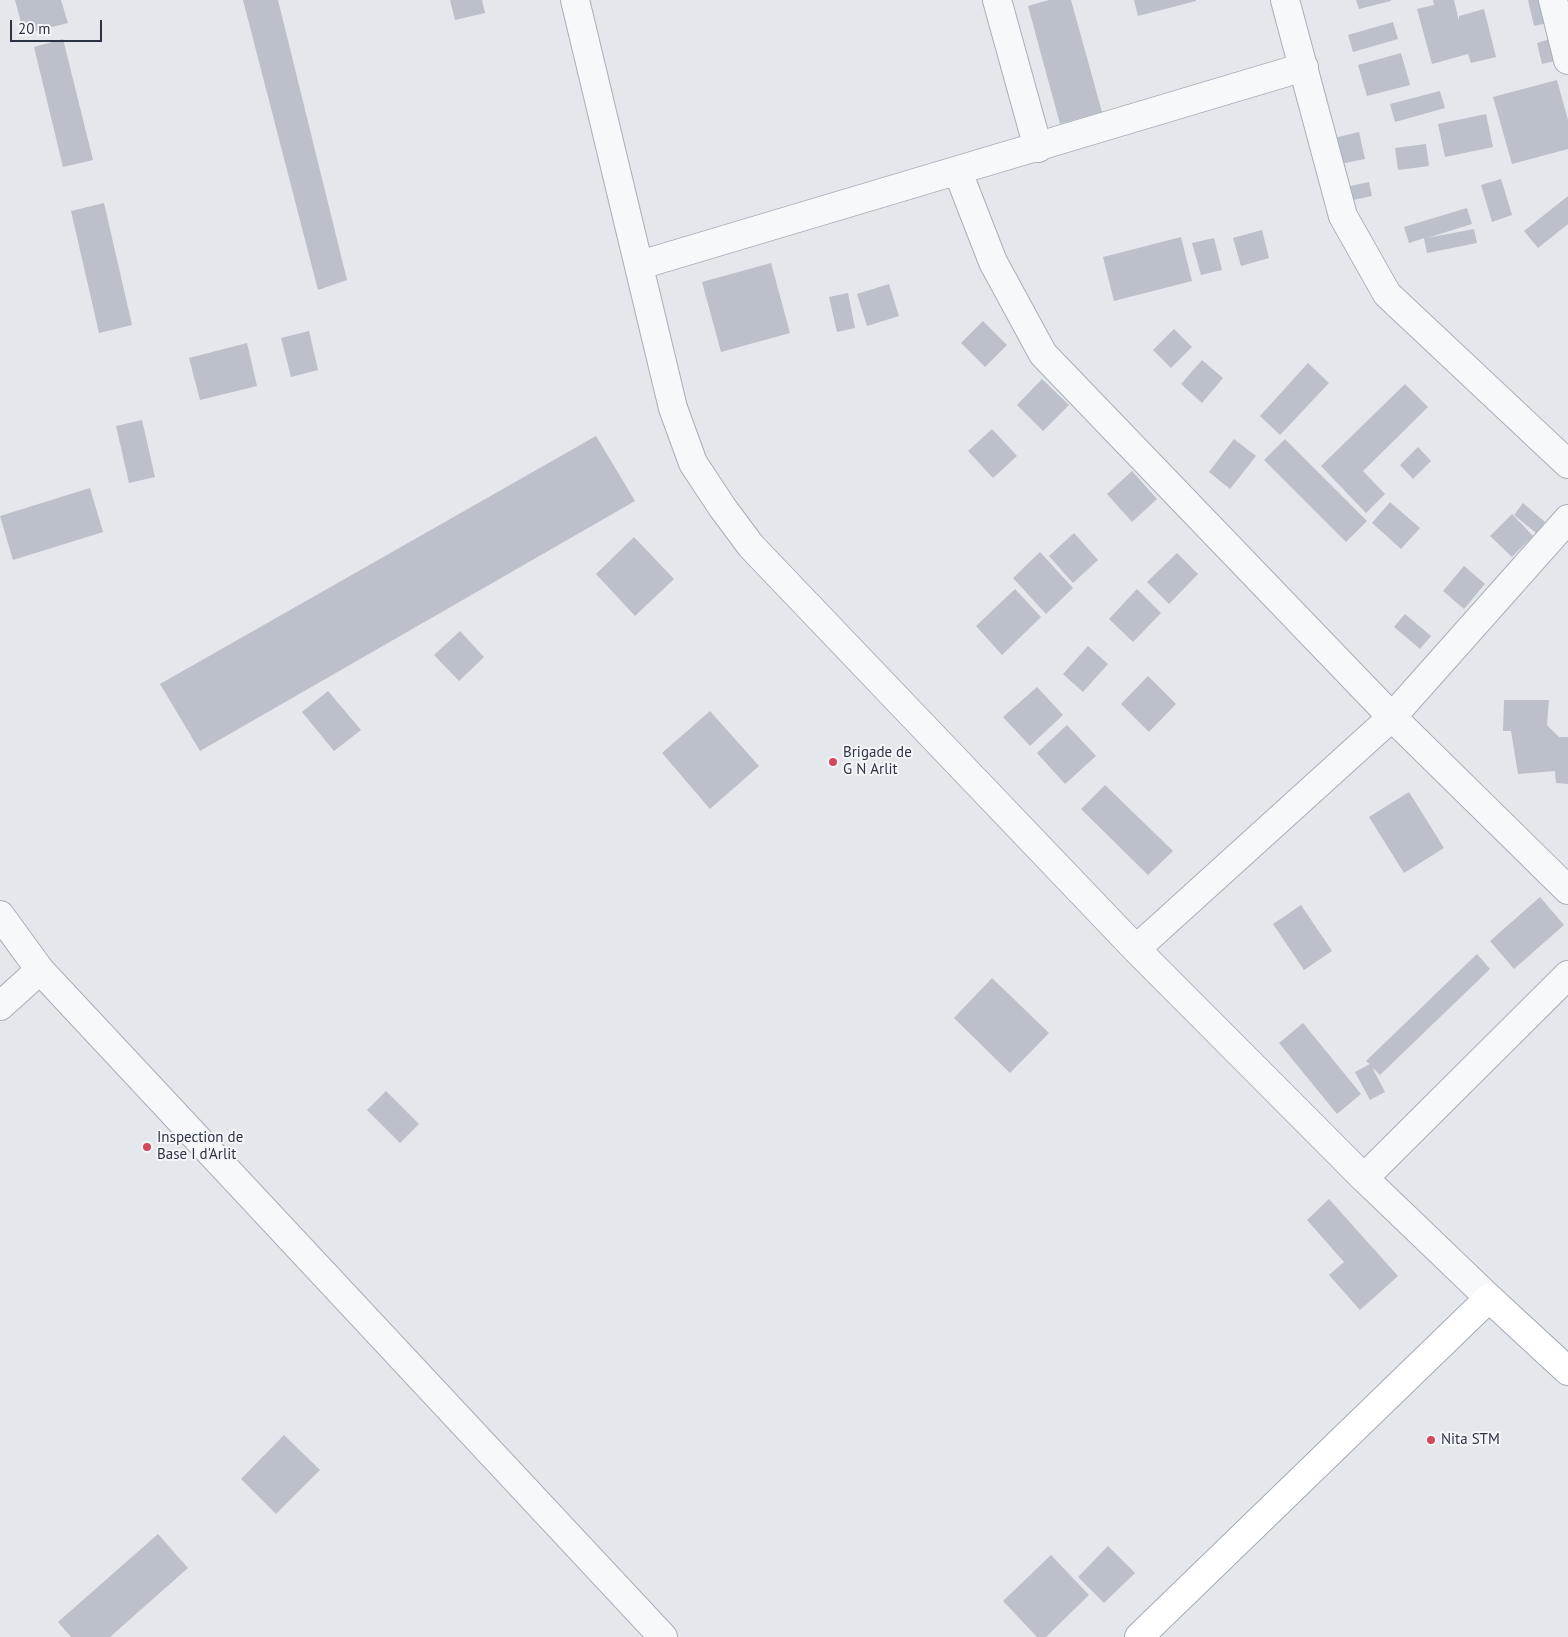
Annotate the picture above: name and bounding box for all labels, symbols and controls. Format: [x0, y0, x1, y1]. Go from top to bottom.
scale bar [12, 10, 105, 42]
text: 20 m [18, 19, 51, 38]
place label: Brigade de G N Arlit [843, 744, 912, 779]
marker: Brigade de G N Arlit [827, 756, 839, 768]
place label: Inspection de Base I d'Arlit [157, 1129, 243, 1164]
marker: Inspection de Base I d'Arlit [141, 1141, 153, 1153]
place label: Nita STM [1441, 1431, 1500, 1449]
marker: Nita STM [1425, 1434, 1437, 1446]

